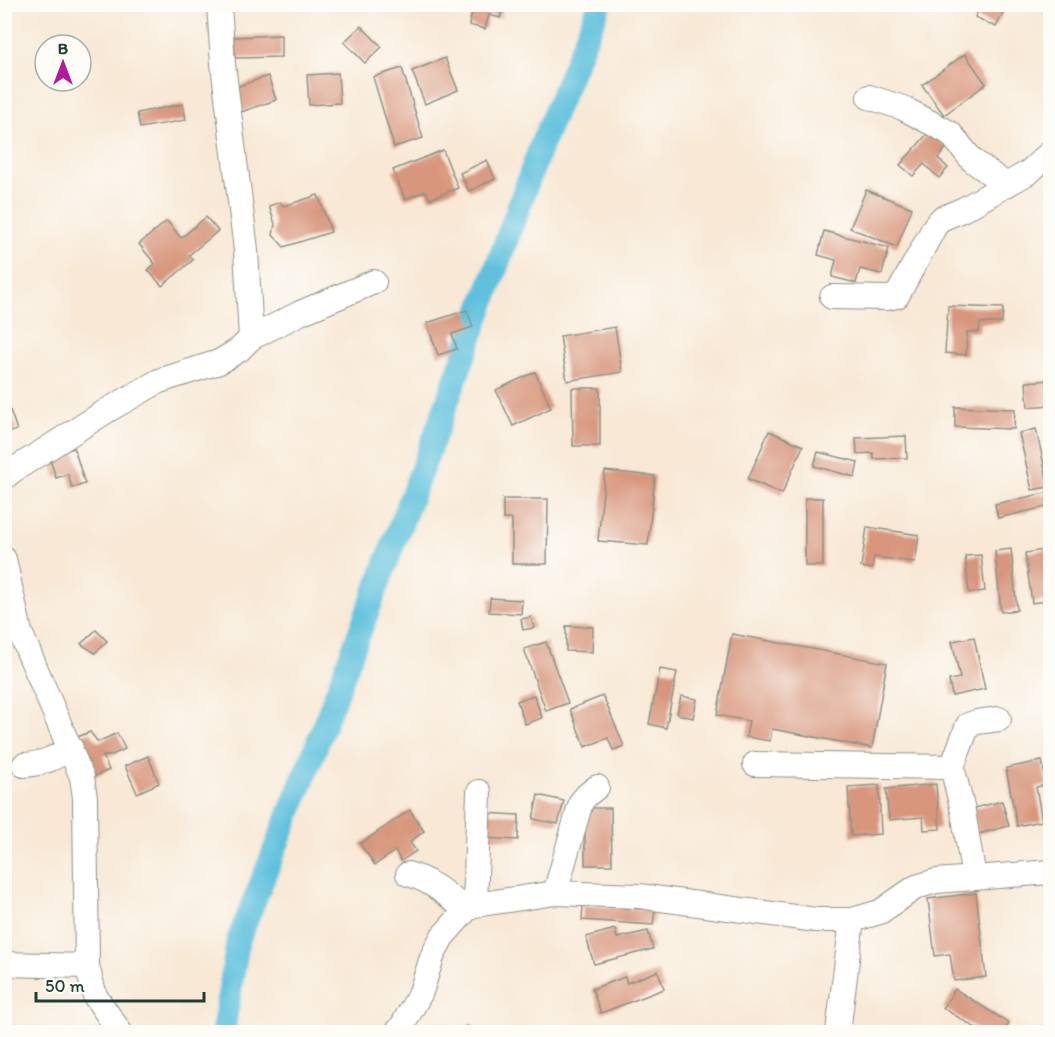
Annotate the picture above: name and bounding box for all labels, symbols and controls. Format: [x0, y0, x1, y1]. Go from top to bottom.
north arrow [33, 33, 93, 93]
text: B [58, 39, 69, 58]
scale bar [36, 965, 204, 1003]
text: 50 m [45, 975, 85, 997]

